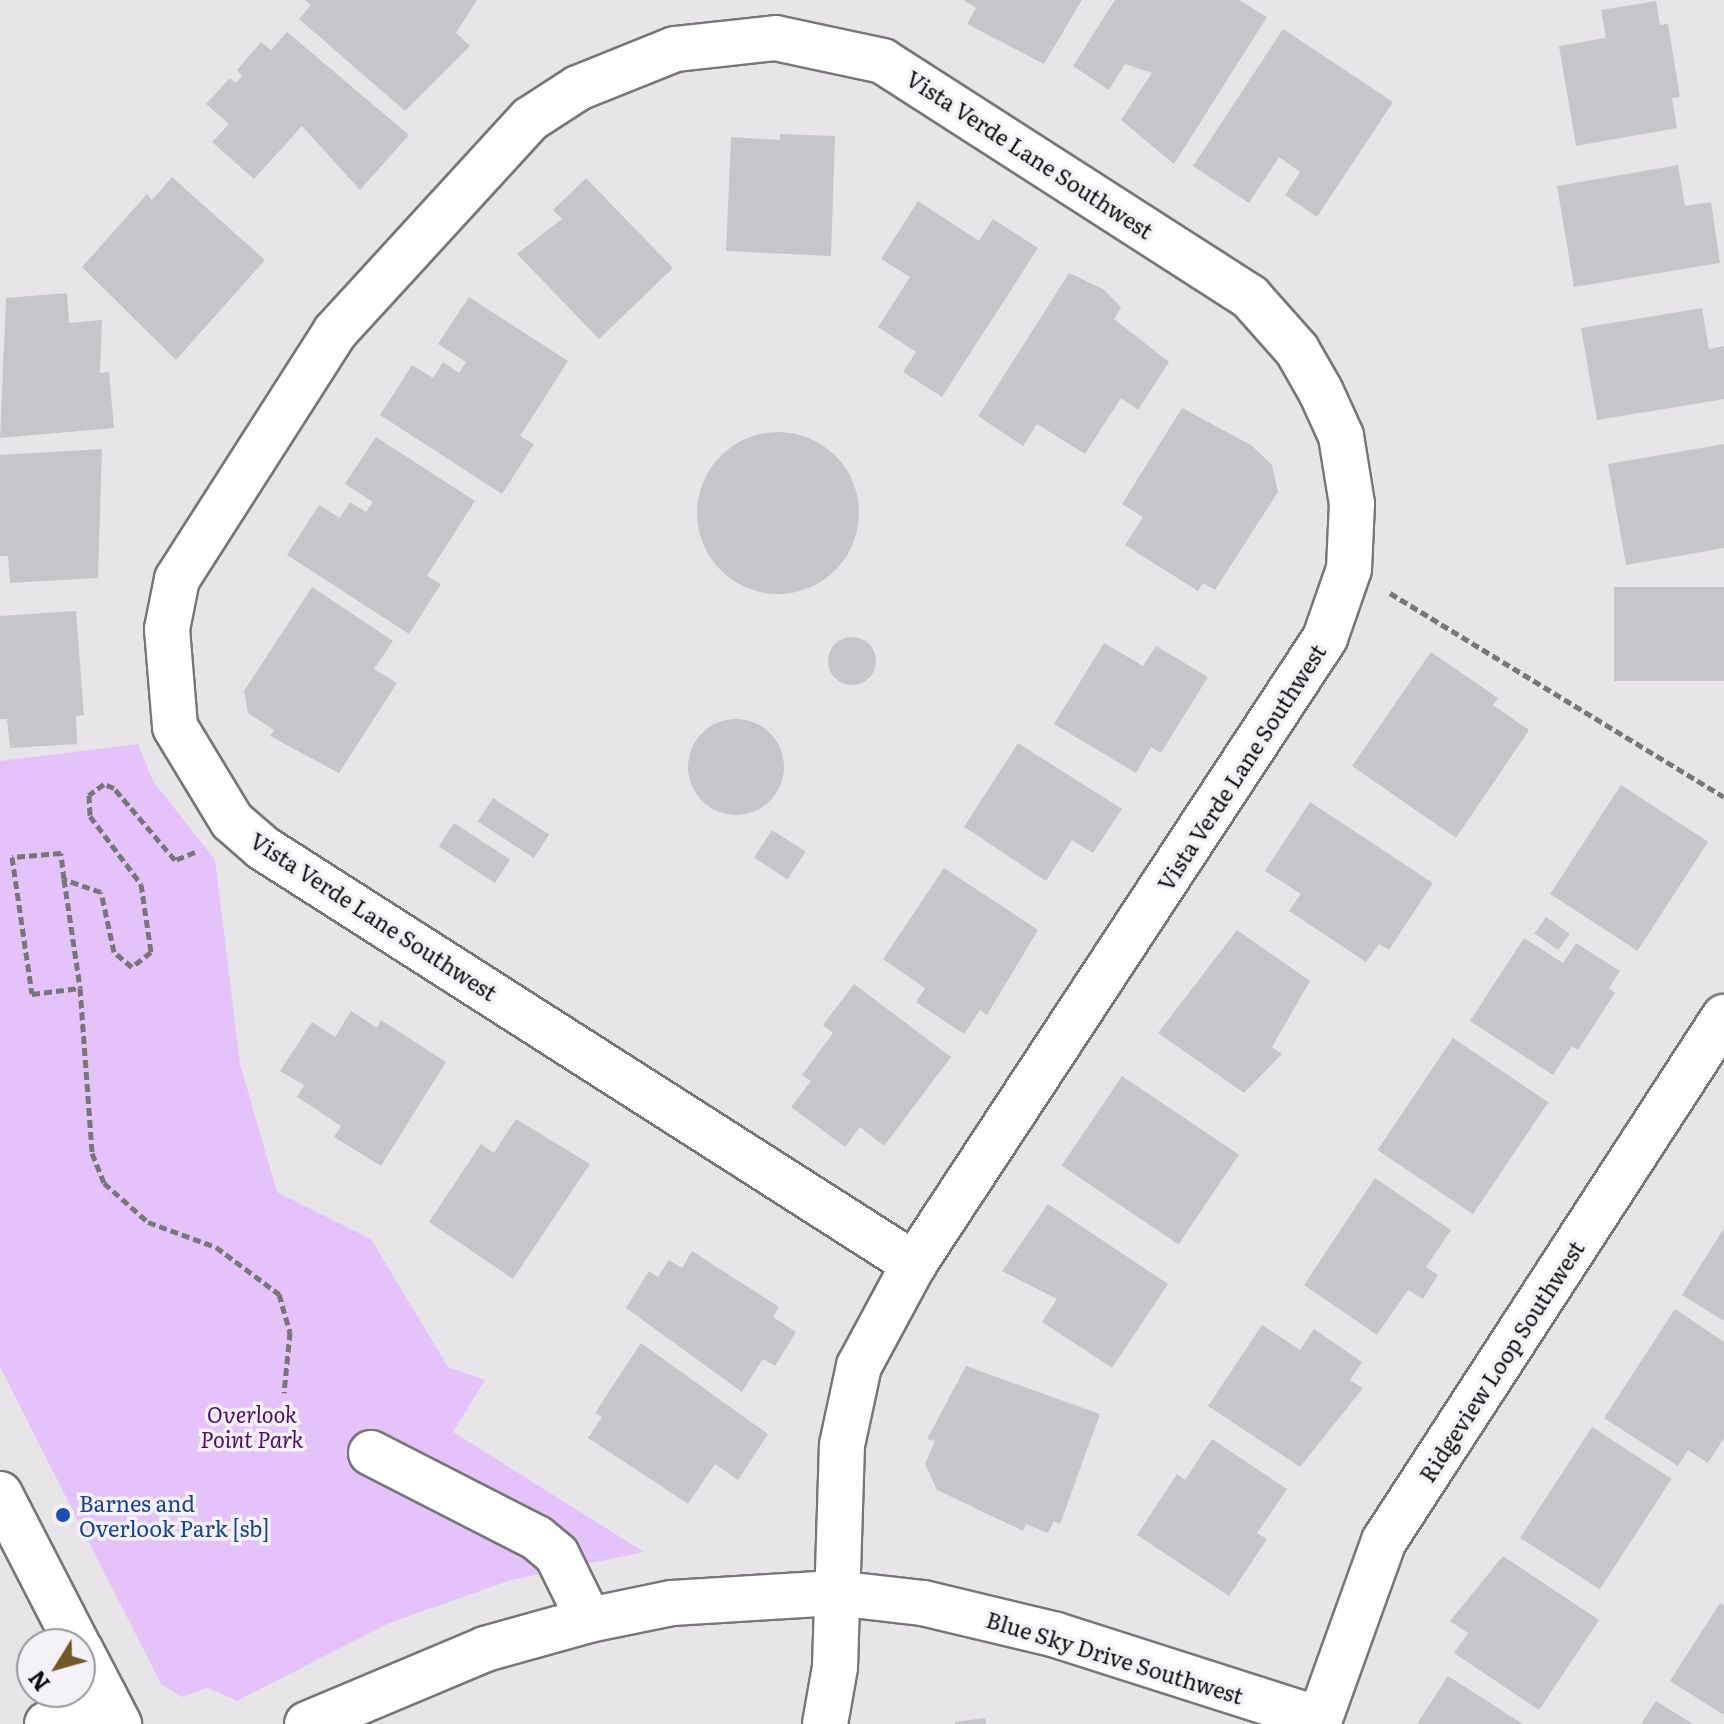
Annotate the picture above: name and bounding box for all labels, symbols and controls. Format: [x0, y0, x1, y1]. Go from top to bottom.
street label: Vista Verde Lane Southwest [902, 64, 1158, 244]
street label: Vista Verde Lane Southwest [1151, 639, 1331, 895]
street label: Vista Verde Lane Southwest [246, 826, 502, 1006]
street label: Ridgeview Loop Southwest [1413, 1235, 1589, 1487]
park label: Overlook Point Park [200, 1400, 304, 1452]
place label: Barnes and Overlook Park [sb] [79, 1489, 270, 1540]
marker: Barnes and Overlook Park [sb] [54, 1506, 72, 1524]
street label: Blue Sky Drive Southwest [983, 1605, 1247, 1709]
north arrow [16, 1628, 96, 1708]
text: N [19, 1664, 57, 1699]

